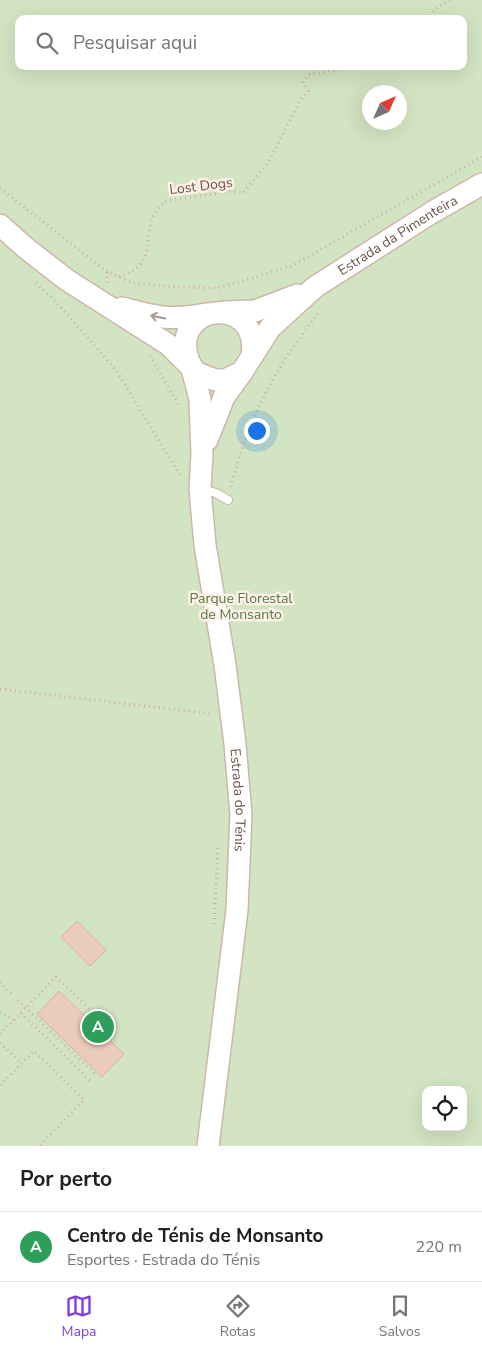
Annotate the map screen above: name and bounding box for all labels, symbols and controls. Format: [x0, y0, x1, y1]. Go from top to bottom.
search box [15, 15, 467, 70]
icon: search [33, 29, 61, 57]
text: Pesquisar aqui [73, 30, 197, 56]
north arrow [362, 85, 407, 130]
street label: Lost Dogs [168, 173, 234, 199]
street label: Estrada da Pimenteira [334, 190, 461, 280]
one-way arrow [150, 311, 166, 321]
your location [244, 418, 270, 444]
park label: Parque Florestal de Monsanto [190, 589, 293, 624]
street label: Estrada do Ténis [226, 748, 251, 852]
pin: A [82, 1008, 114, 1046]
map controls [422, 1086, 467, 1131]
button: locate [422, 1086, 467, 1131]
text: Por perto [20, 1165, 112, 1193]
text: Centro de Ténis de Monsanto [67, 1223, 323, 1249]
text: A [30, 1236, 42, 1258]
text: 220 m [415, 1236, 462, 1258]
text: Esportes · Estrada do Ténis [67, 1249, 260, 1271]
tab: Mapa [62, 1292, 97, 1341]
tab: Rotas [220, 1292, 256, 1341]
tab: Salvos [379, 1292, 420, 1341]

